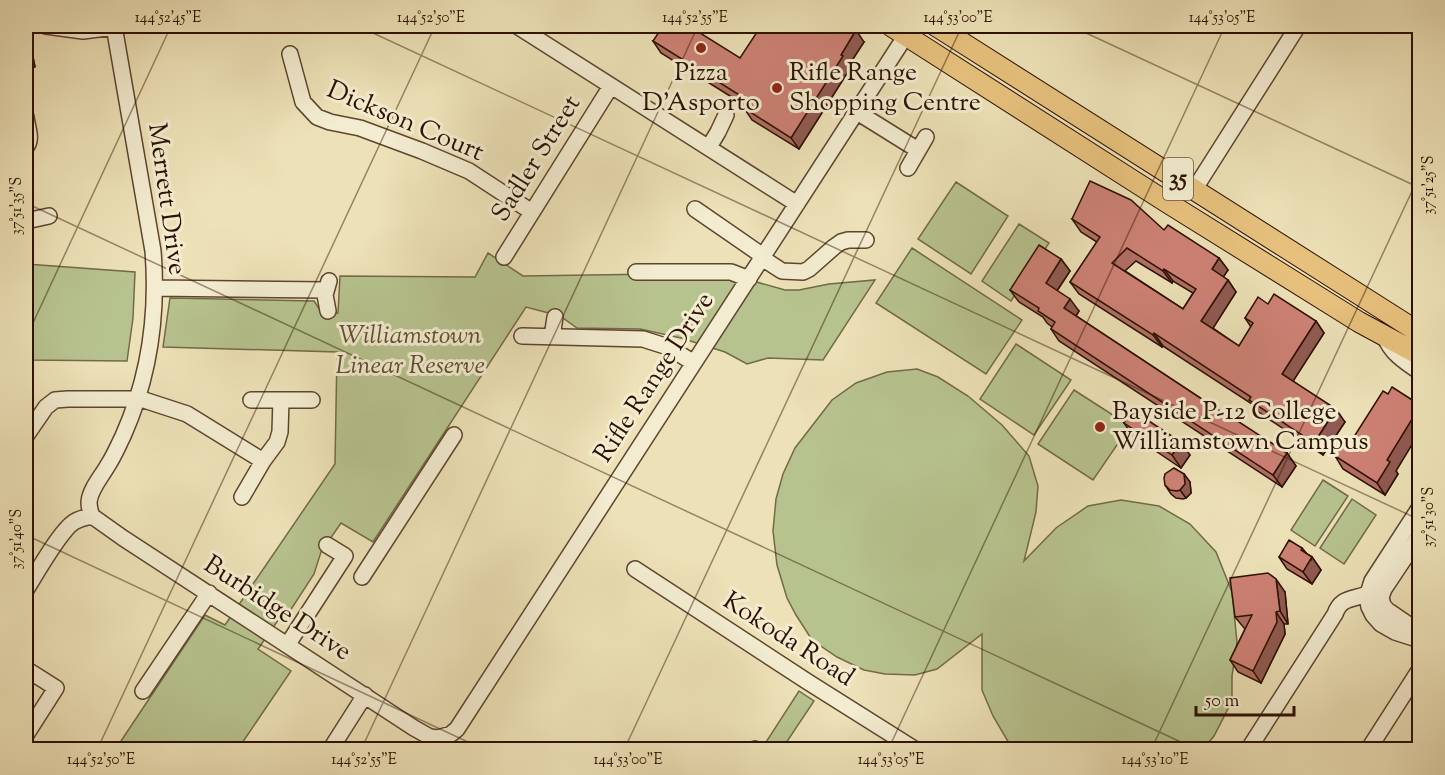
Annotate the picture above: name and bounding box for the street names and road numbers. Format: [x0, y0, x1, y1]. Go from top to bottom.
street label: Dickson Court [321, 72, 489, 172]
street label: Sadler Street [483, 88, 591, 230]
street label: Merrett Drive [137, 121, 195, 277]
road number: 35 [1163, 158, 1193, 200]
street label: Rifle Range Drive [586, 286, 724, 470]
street label: Burbidge Drive [196, 547, 358, 671]
street label: Kokoda Road [715, 584, 861, 697]

